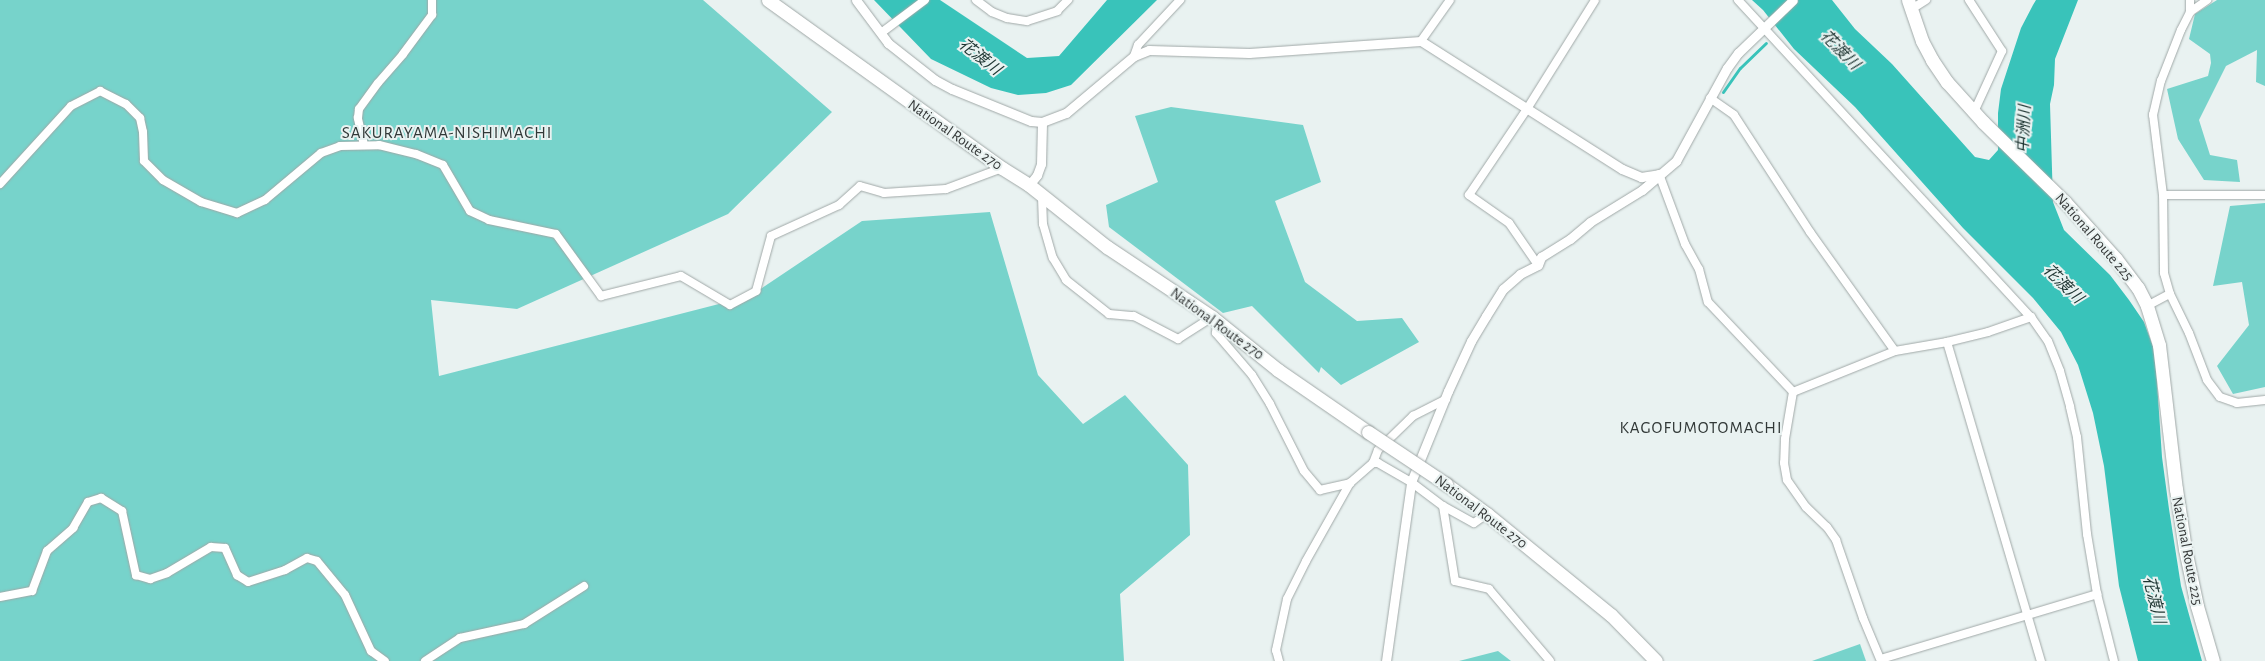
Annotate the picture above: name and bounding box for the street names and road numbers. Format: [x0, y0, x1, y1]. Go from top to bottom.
street label: National Route 270 [904, 96, 1006, 174]
street label: National Route 225 [2051, 190, 2137, 284]
street label: National Route 270 [1167, 284, 1267, 364]
street label: National Route 270 [1431, 471, 1531, 553]
street label: National Route 225 [2168, 495, 2206, 607]

